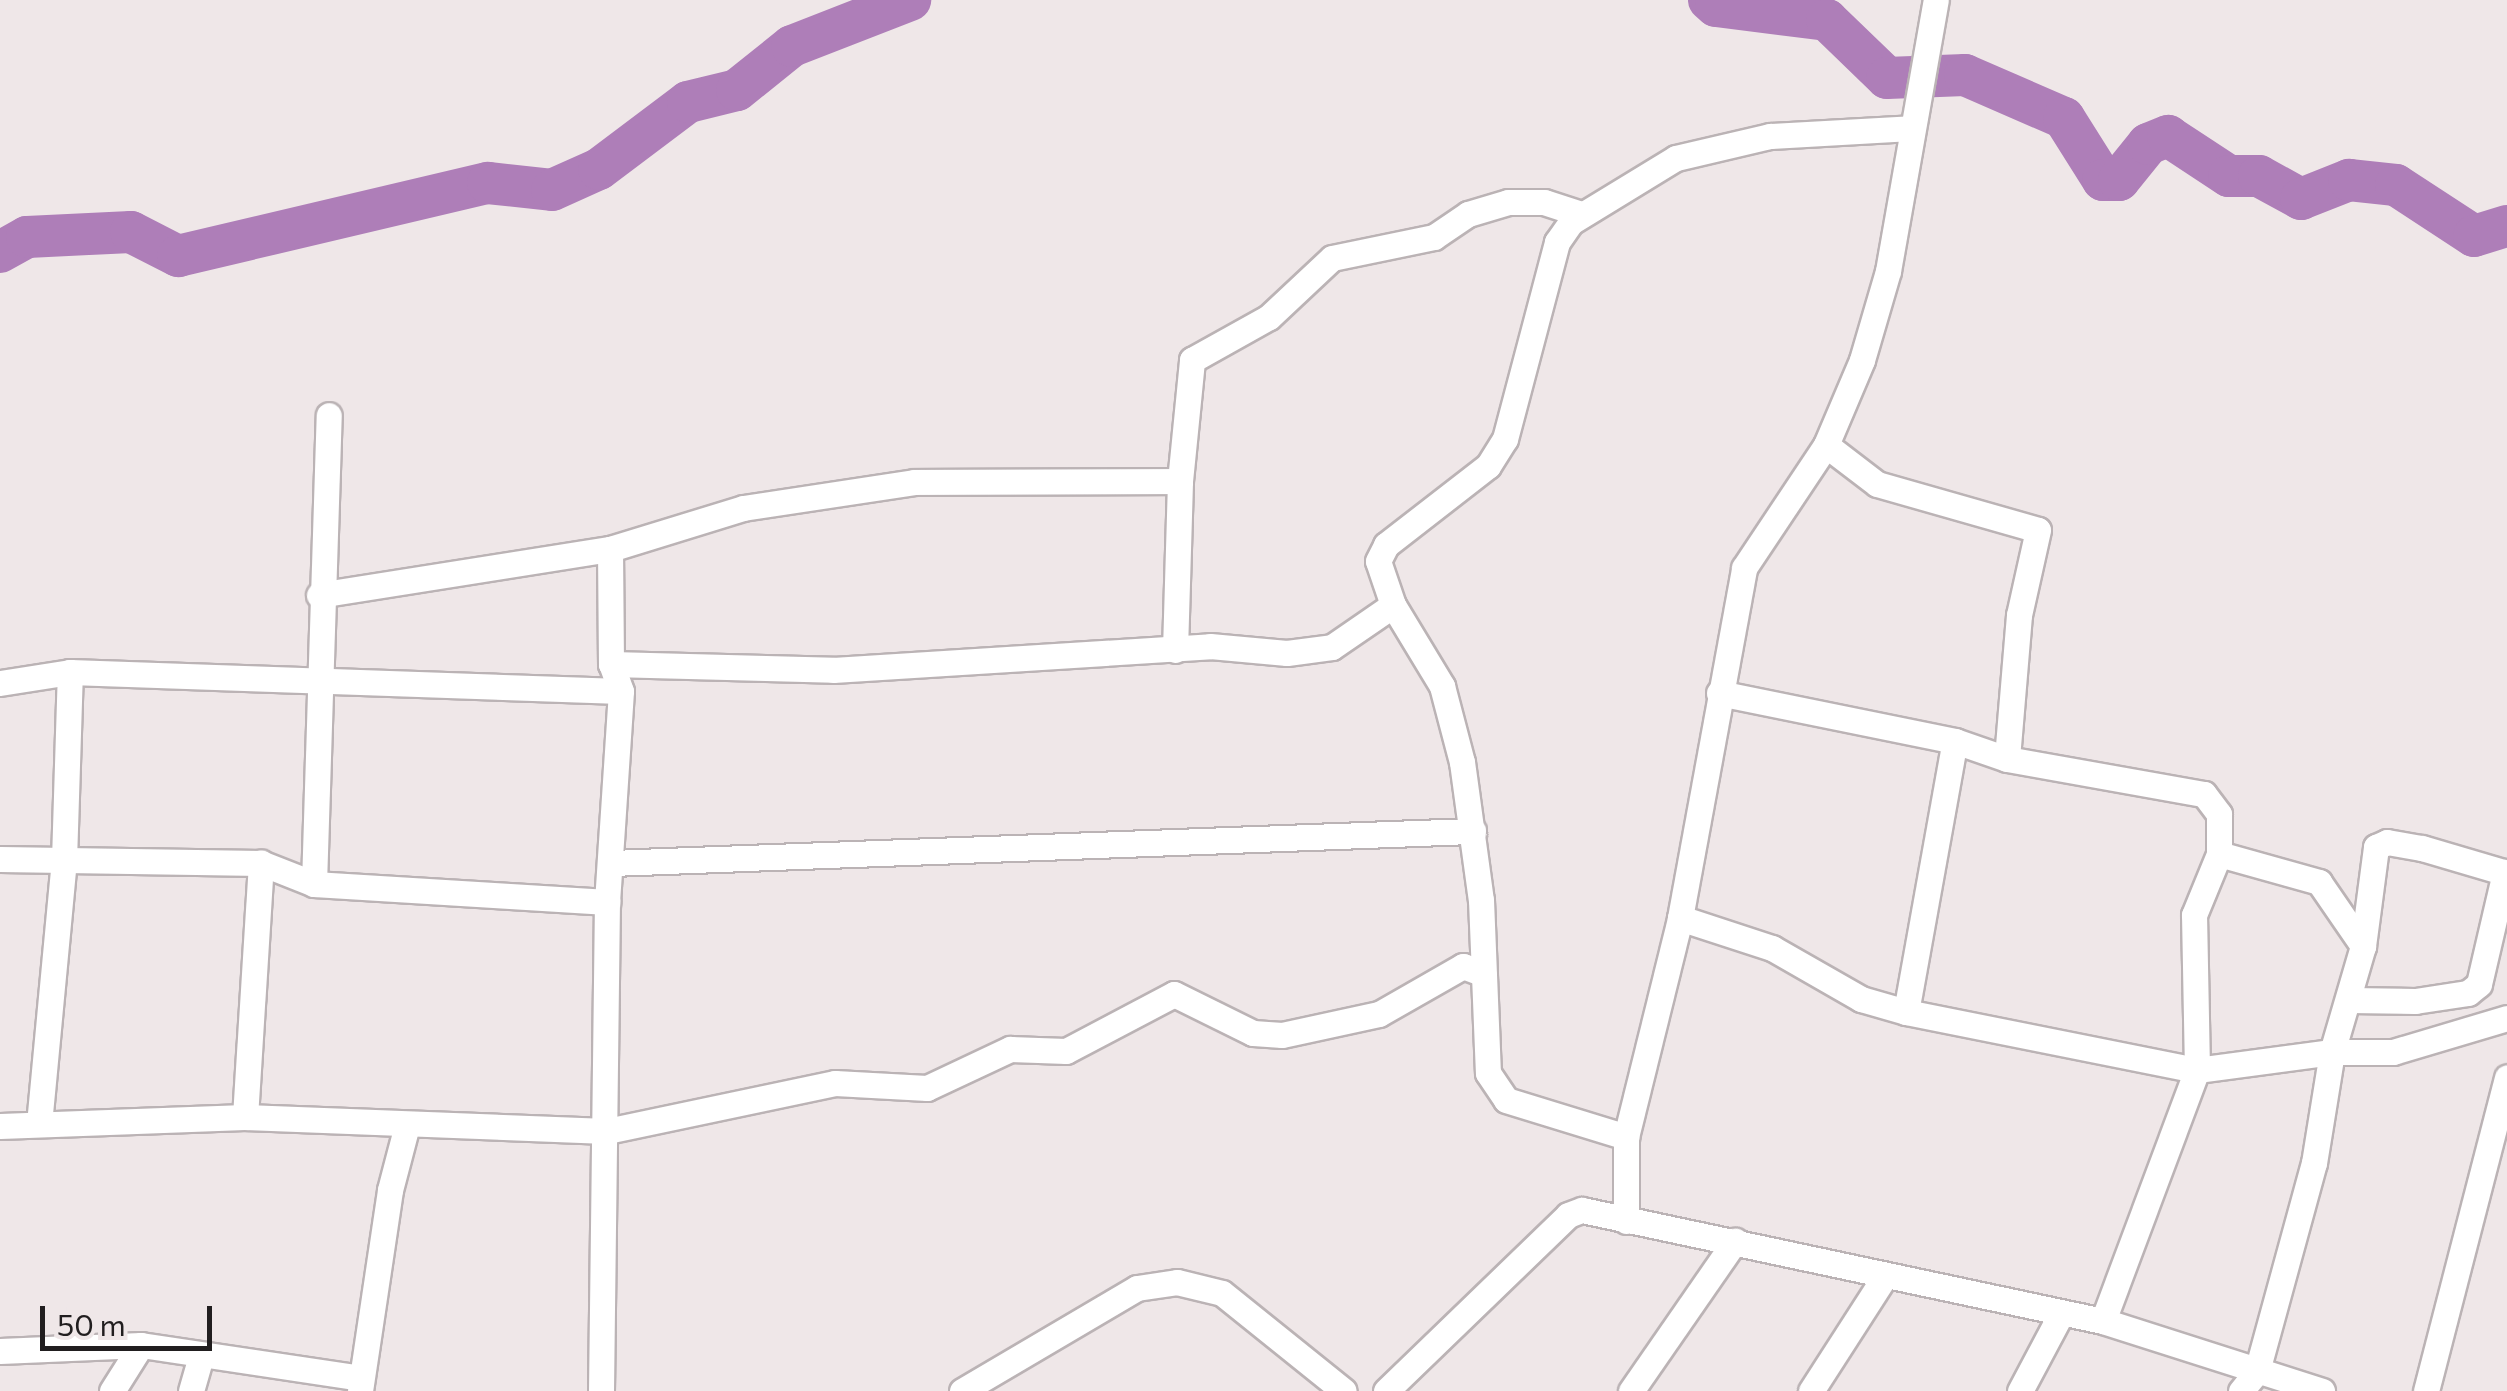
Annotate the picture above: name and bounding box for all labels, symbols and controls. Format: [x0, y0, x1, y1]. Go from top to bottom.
scale bar [45, 1286, 218, 1348]
text: 50 m [57, 1305, 126, 1342]

